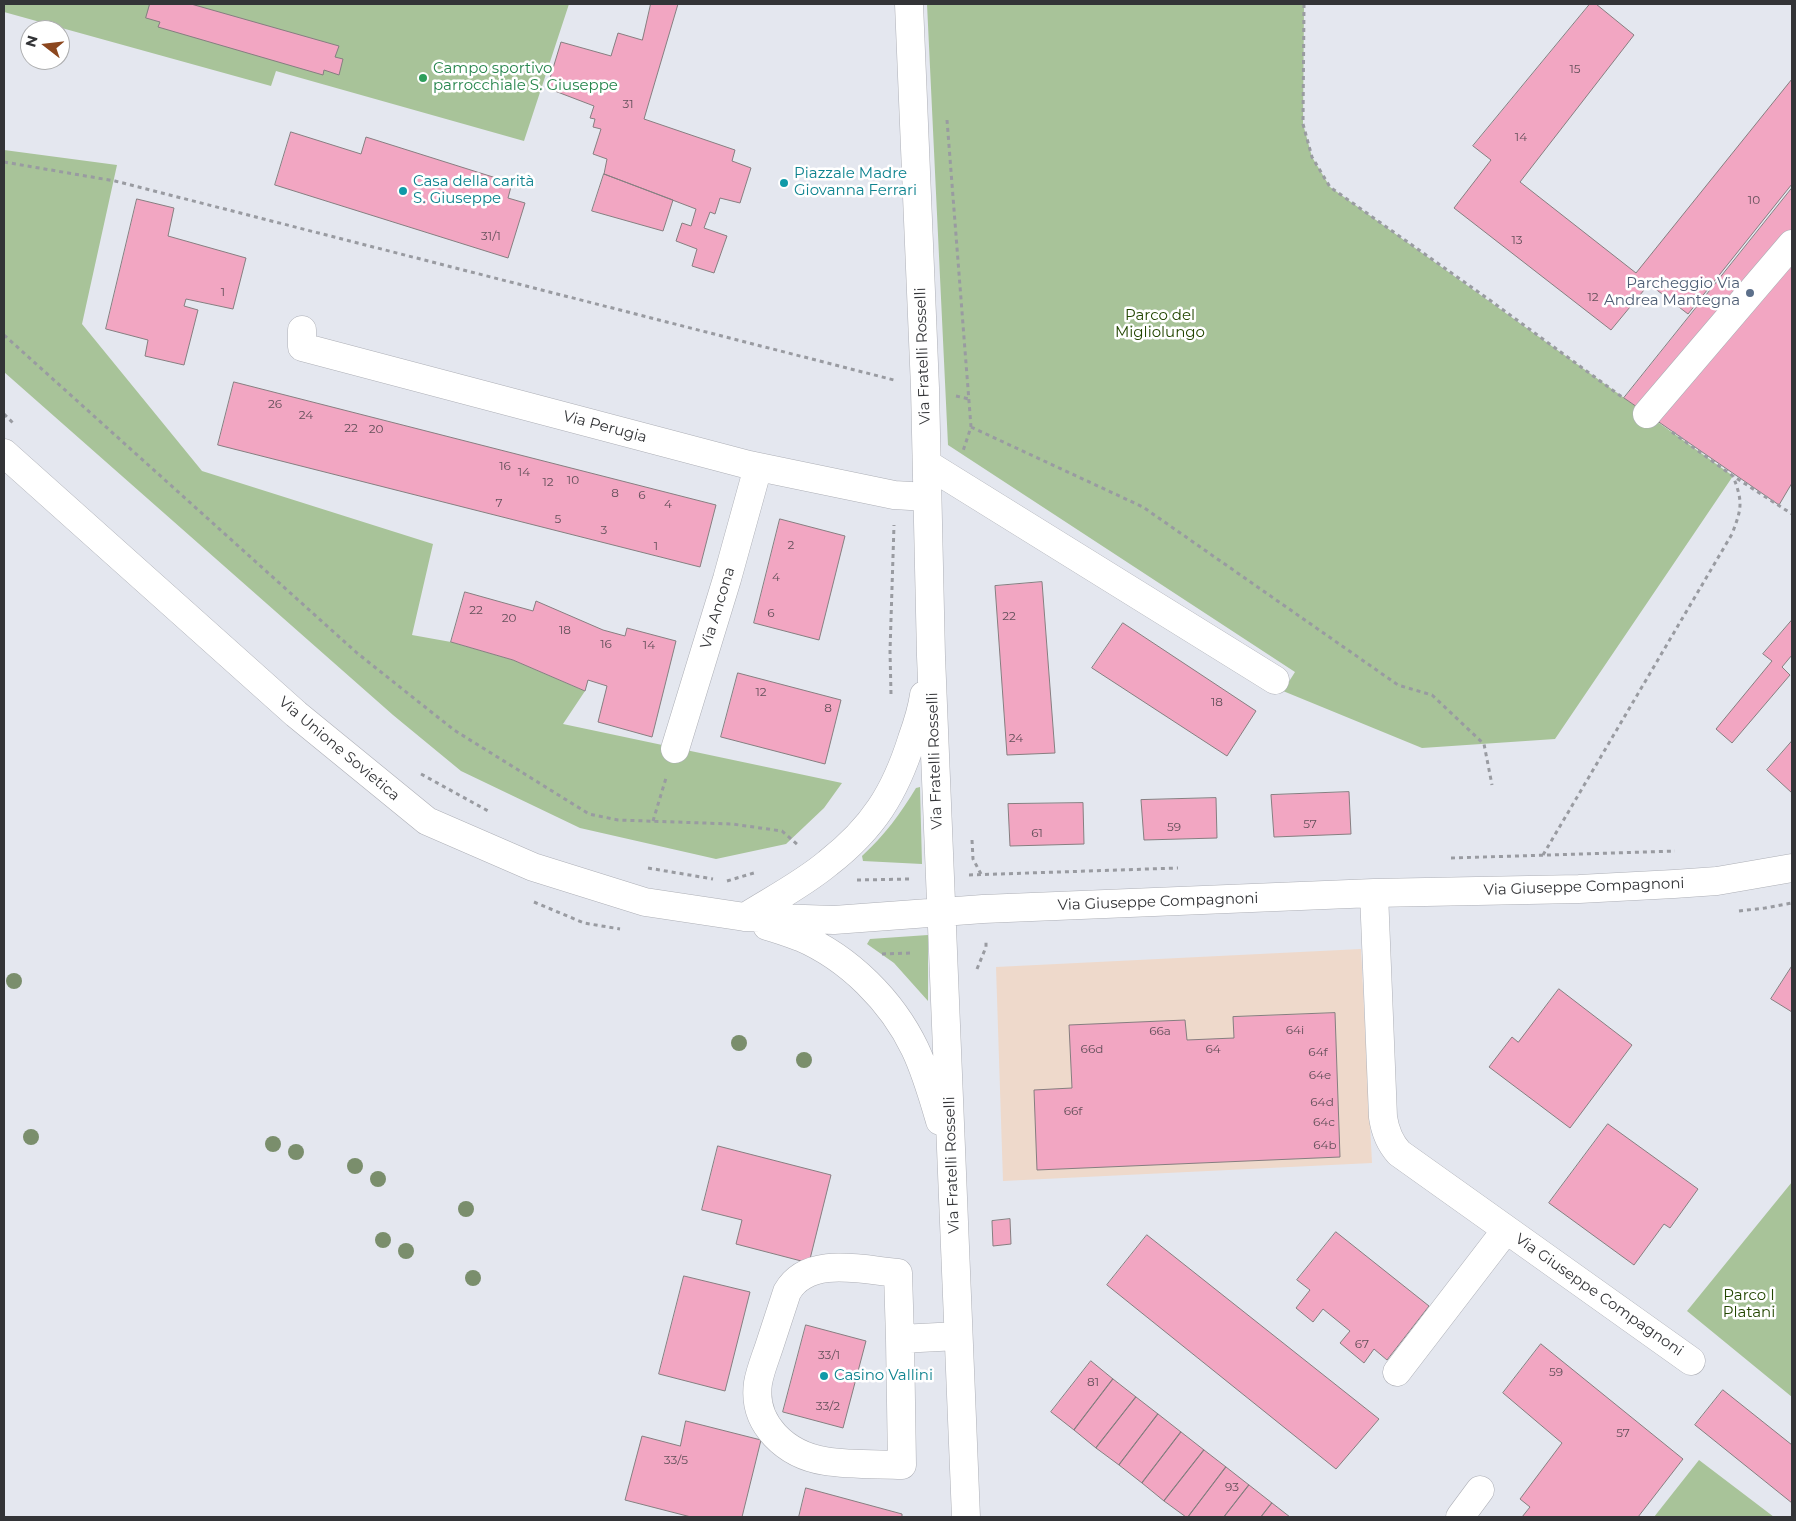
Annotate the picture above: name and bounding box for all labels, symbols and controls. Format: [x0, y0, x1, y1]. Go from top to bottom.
north arrow [20, 20, 70, 70]
text: N [21, 33, 42, 49]
place label: Campo sportivo parrocchiale S. Giuseppe [433, 60, 618, 95]
house number: 15 [1569, 62, 1581, 76]
marker: Campo sportivo parrocchiale S. Giuseppe [417, 72, 429, 84]
house number: 31 [622, 97, 634, 111]
house number: 14 [1515, 130, 1527, 144]
place label: Piazzale Madre Giovanna Ferrari [794, 165, 917, 200]
place label: Casa della carità S. Giuseppe [413, 173, 534, 208]
marker: Piazzale Madre Giovanna Ferrari [778, 177, 790, 189]
marker: Casa della carità S. Giuseppe [397, 185, 409, 197]
house number: 10 [1748, 193, 1760, 207]
house number: 31/1 [481, 229, 501, 243]
house number: 13 [1511, 233, 1523, 247]
place label: Parcheggio Via Andrea Mantegna [1604, 275, 1740, 310]
house number: 1 [221, 285, 225, 299]
street label: Via Fratelli Rosselli [912, 287, 934, 425]
marker: Parcheggio Via Andrea Mantegna [1744, 287, 1756, 299]
house number: 12 [1587, 290, 1599, 304]
park label: Parco del Migliolungo [1115, 307, 1205, 342]
house number: 26 [268, 397, 282, 411]
street label: Via Perugia [561, 407, 649, 447]
house number: 24 [299, 408, 313, 422]
house number: 22 [344, 421, 358, 435]
house number: 20 [369, 422, 383, 436]
house number: 16 [499, 459, 511, 473]
house number: 14 [518, 465, 530, 479]
house number: 10 [567, 473, 579, 487]
house number: 12 [542, 475, 554, 489]
house number: 8 [611, 486, 619, 500]
house number: 6 [638, 488, 646, 502]
house number: 7 [495, 496, 503, 510]
house number: 4 [664, 497, 672, 511]
house number: 5 [555, 512, 561, 526]
house number: 3 [601, 523, 607, 537]
house number: 2 [788, 538, 794, 552]
house number: 1 [654, 539, 658, 553]
street label: Via Ancona [697, 565, 739, 651]
house number: 4 [772, 570, 780, 584]
house number: 22 [469, 603, 483, 617]
house number: 6 [767, 606, 775, 620]
house number: 22 [1002, 609, 1016, 623]
house number: 20 [502, 611, 516, 625]
house number: 18 [559, 623, 571, 637]
house number: 16 [600, 637, 612, 651]
house number: 14 [643, 638, 655, 652]
house number: 12 [755, 685, 767, 699]
street label: Via Fratelli Rosselli [924, 692, 946, 830]
street label: Via Unione Sovietica [275, 693, 403, 805]
house number: 18 [1211, 695, 1223, 709]
house number: 8 [824, 701, 832, 715]
house number: 24 [1009, 731, 1023, 745]
house number: 57 [1303, 817, 1317, 831]
house number: 59 [1167, 820, 1181, 834]
house number: 61 [1031, 826, 1043, 840]
street label: Via Giuseppe Compagnoni [1483, 874, 1685, 900]
street label: Via Giuseppe Compagnoni [1057, 889, 1259, 915]
house number: 64i [1286, 1023, 1304, 1037]
house number: 66a [1149, 1024, 1171, 1038]
house number: 66d [1081, 1042, 1103, 1056]
house number: 64 [1205, 1042, 1221, 1056]
house number: 64f [1308, 1045, 1328, 1059]
house number: 64e [1309, 1068, 1331, 1082]
house number: 64d [1310, 1095, 1334, 1109]
street label: Via Fratelli Rosselli [941, 1096, 963, 1234]
house number: 66f [1064, 1104, 1082, 1118]
house number: 64c [1313, 1115, 1335, 1129]
house number: 64b [1313, 1138, 1337, 1152]
street label: Via Giuseppe Compagnoni [1512, 1230, 1686, 1360]
park label: Parco I Platani [1723, 1287, 1775, 1322]
house number: 67 [1355, 1337, 1369, 1351]
house number: 33/1 [818, 1348, 840, 1362]
house number: 59 [1549, 1365, 1563, 1379]
place label: Casino Vallini [834, 1367, 933, 1385]
marker: Casino Vallini [818, 1370, 830, 1382]
house number: 81 [1087, 1375, 1099, 1389]
house number: 33/2 [816, 1399, 840, 1413]
house number: 57 [1616, 1426, 1630, 1440]
house number: 33/5 [664, 1453, 688, 1467]
house number: 93 [1225, 1480, 1239, 1494]

